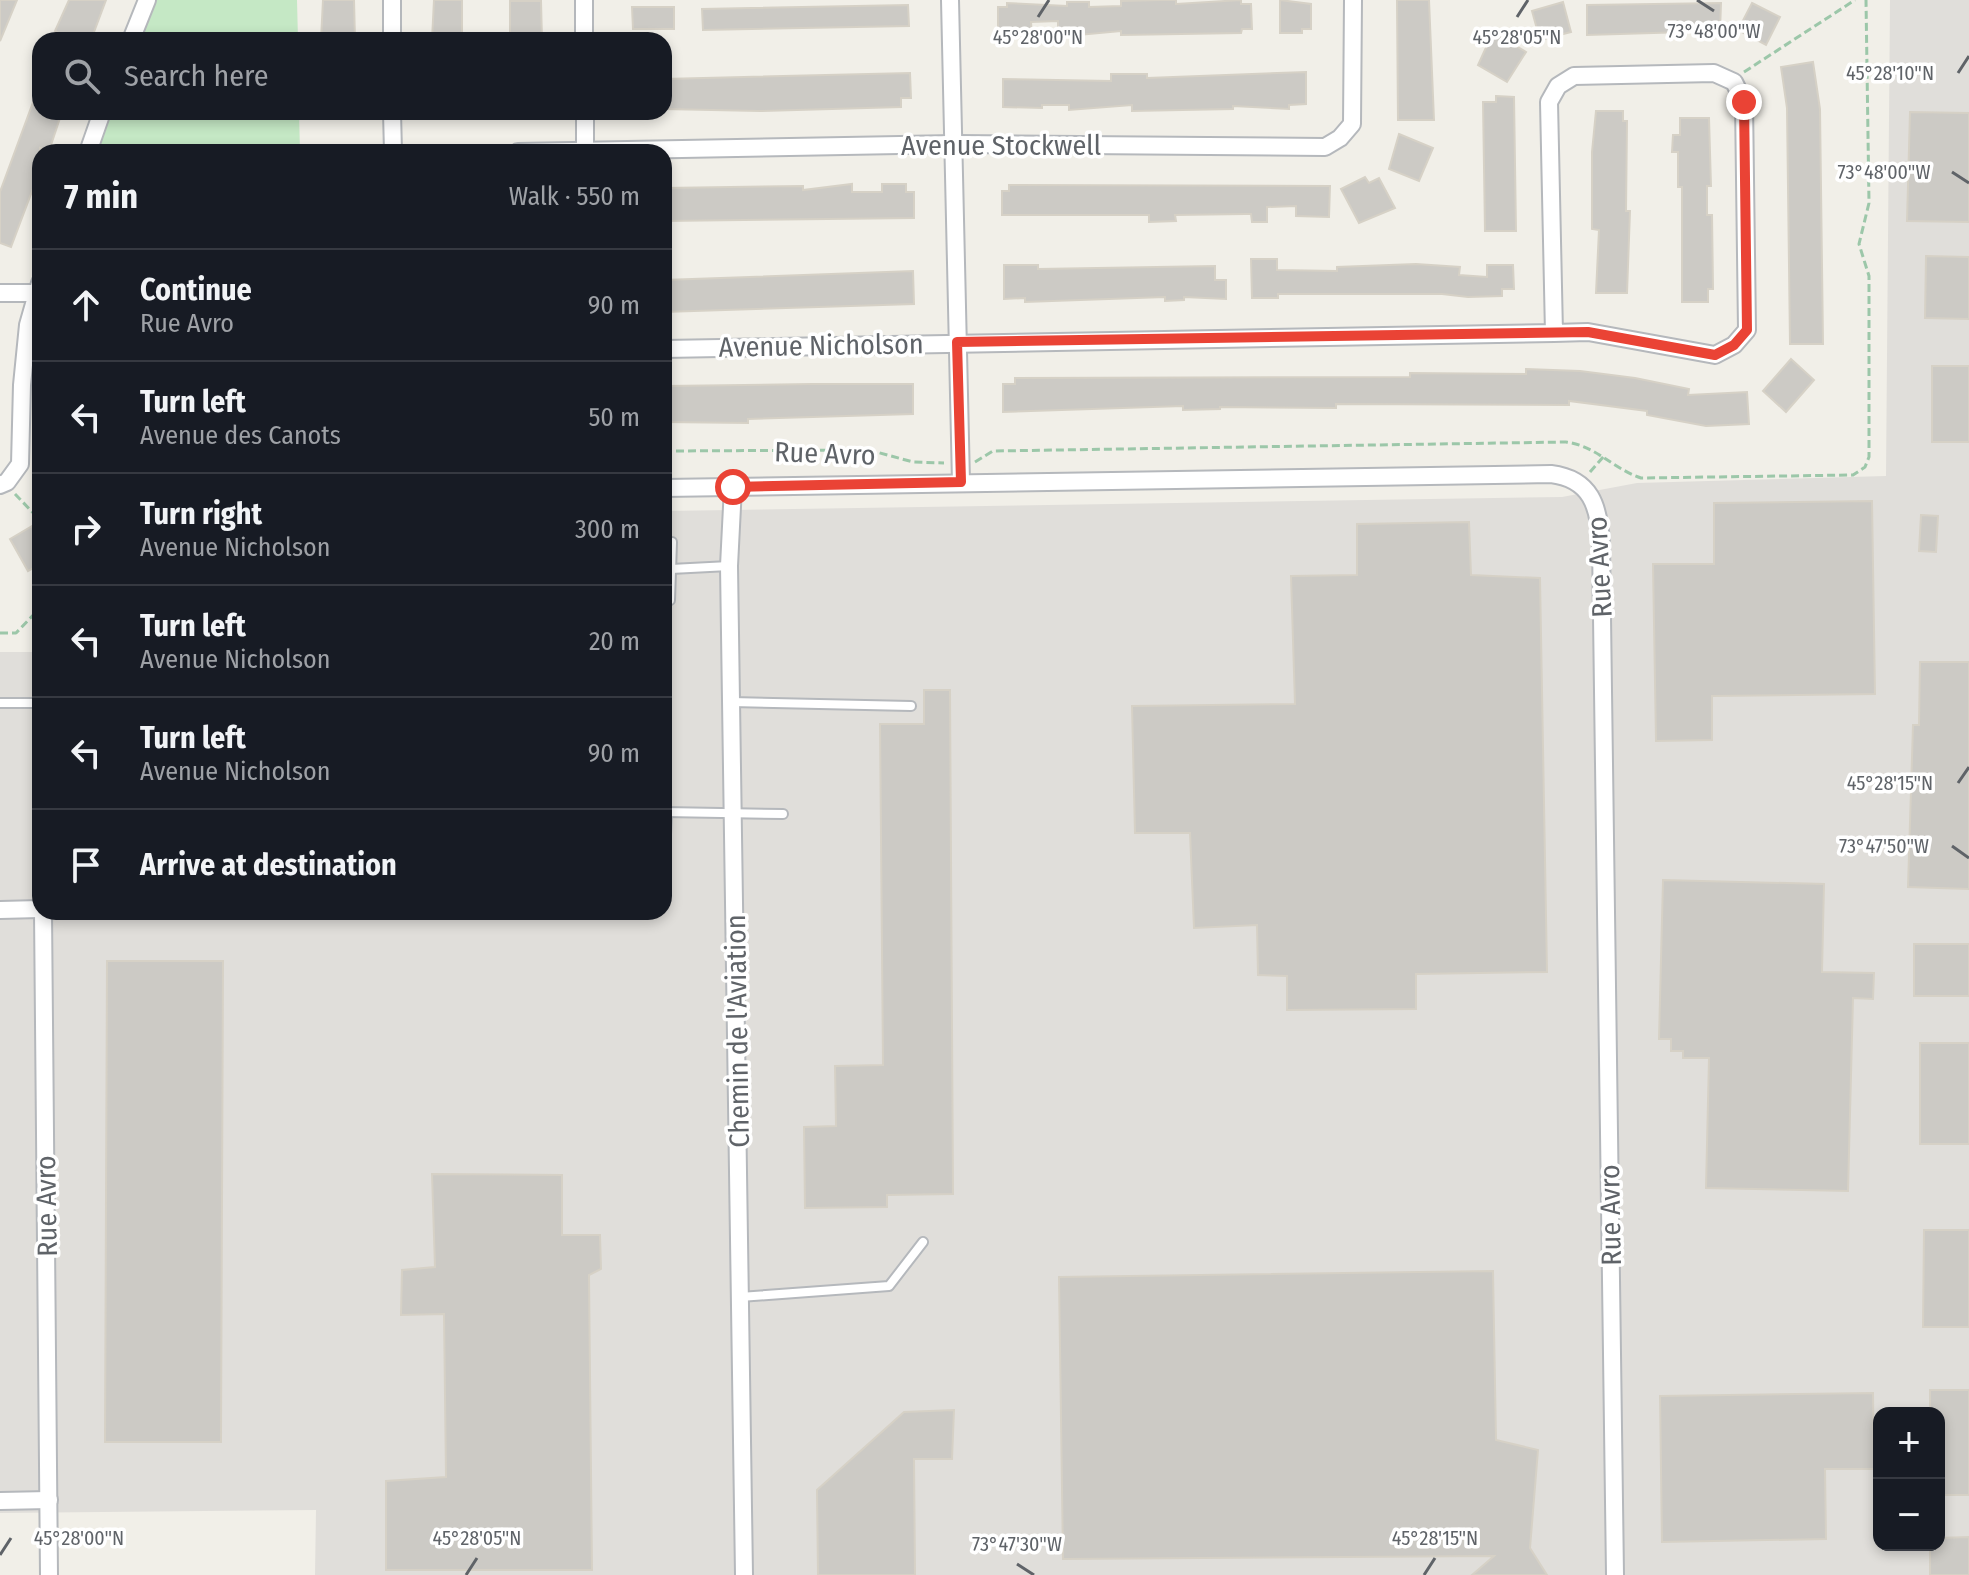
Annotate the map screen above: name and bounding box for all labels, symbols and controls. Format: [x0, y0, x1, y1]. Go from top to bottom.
text: 73°48'00"W [1668, 19, 1760, 43]
text: 45°28'00"N [993, 25, 1083, 49]
text: 45°28'05"N [1473, 25, 1561, 49]
search box [32, 32, 672, 120]
icon: search [60, 54, 104, 98]
text: Search here [124, 58, 269, 94]
text: 45°28'10"N [1846, 61, 1934, 85]
route end [1726, 84, 1762, 120]
street label: Avenue Stockwell [901, 129, 1101, 162]
text: 73°48'00"W [1838, 160, 1930, 184]
text: 7 min [64, 176, 138, 217]
text: Walk · 550 m [509, 181, 640, 212]
text: Continue [140, 272, 252, 308]
icon: ahead [64, 283, 108, 327]
text: 90 m [588, 290, 640, 321]
text: Rue Avro [140, 308, 234, 339]
street label: Avenue Nicholson [718, 327, 924, 364]
text: Turn left [140, 384, 246, 420]
icon: left [64, 395, 108, 439]
text: 50 m [588, 402, 640, 433]
text: Avenue des Canots [140, 420, 341, 451]
street label: Rue Avro [774, 435, 876, 472]
route start [715, 469, 751, 505]
text: Turn right [140, 496, 262, 532]
icon: right [64, 507, 108, 551]
text: 300 m [575, 514, 640, 545]
street label: Rue Avro [1580, 516, 1619, 618]
text: Avenue Nicholson [140, 532, 330, 563]
text: Turn left [140, 608, 246, 644]
icon: left [64, 619, 108, 663]
text: 20 m [589, 626, 640, 657]
text: Avenue Nicholson [140, 644, 330, 675]
text: Turn left [140, 720, 246, 756]
icon: left [64, 731, 108, 775]
text: 90 m [588, 738, 640, 769]
text: Avenue Nicholson [140, 756, 330, 787]
text: 45°28'15"N [1847, 771, 1933, 795]
text: 73°47'50"W [1839, 834, 1929, 858]
icon: arrive [64, 843, 108, 887]
text: Arrive at destination [140, 847, 397, 883]
street label: Chemin de l'Aviation [719, 914, 756, 1148]
street label: Rue Avro [29, 1155, 64, 1257]
street label: Rue Avro [1593, 1164, 1628, 1266]
map controls [1873, 1407, 1945, 1551]
button: + [1873, 1407, 1945, 1479]
button: − [1873, 1479, 1945, 1551]
text: 45°28'00"N [34, 1526, 124, 1550]
text: 45°28'05"N [433, 1526, 521, 1550]
text: 45°28'15"N [1392, 1526, 1478, 1550]
text: 73°47'30"W [972, 1532, 1062, 1556]

